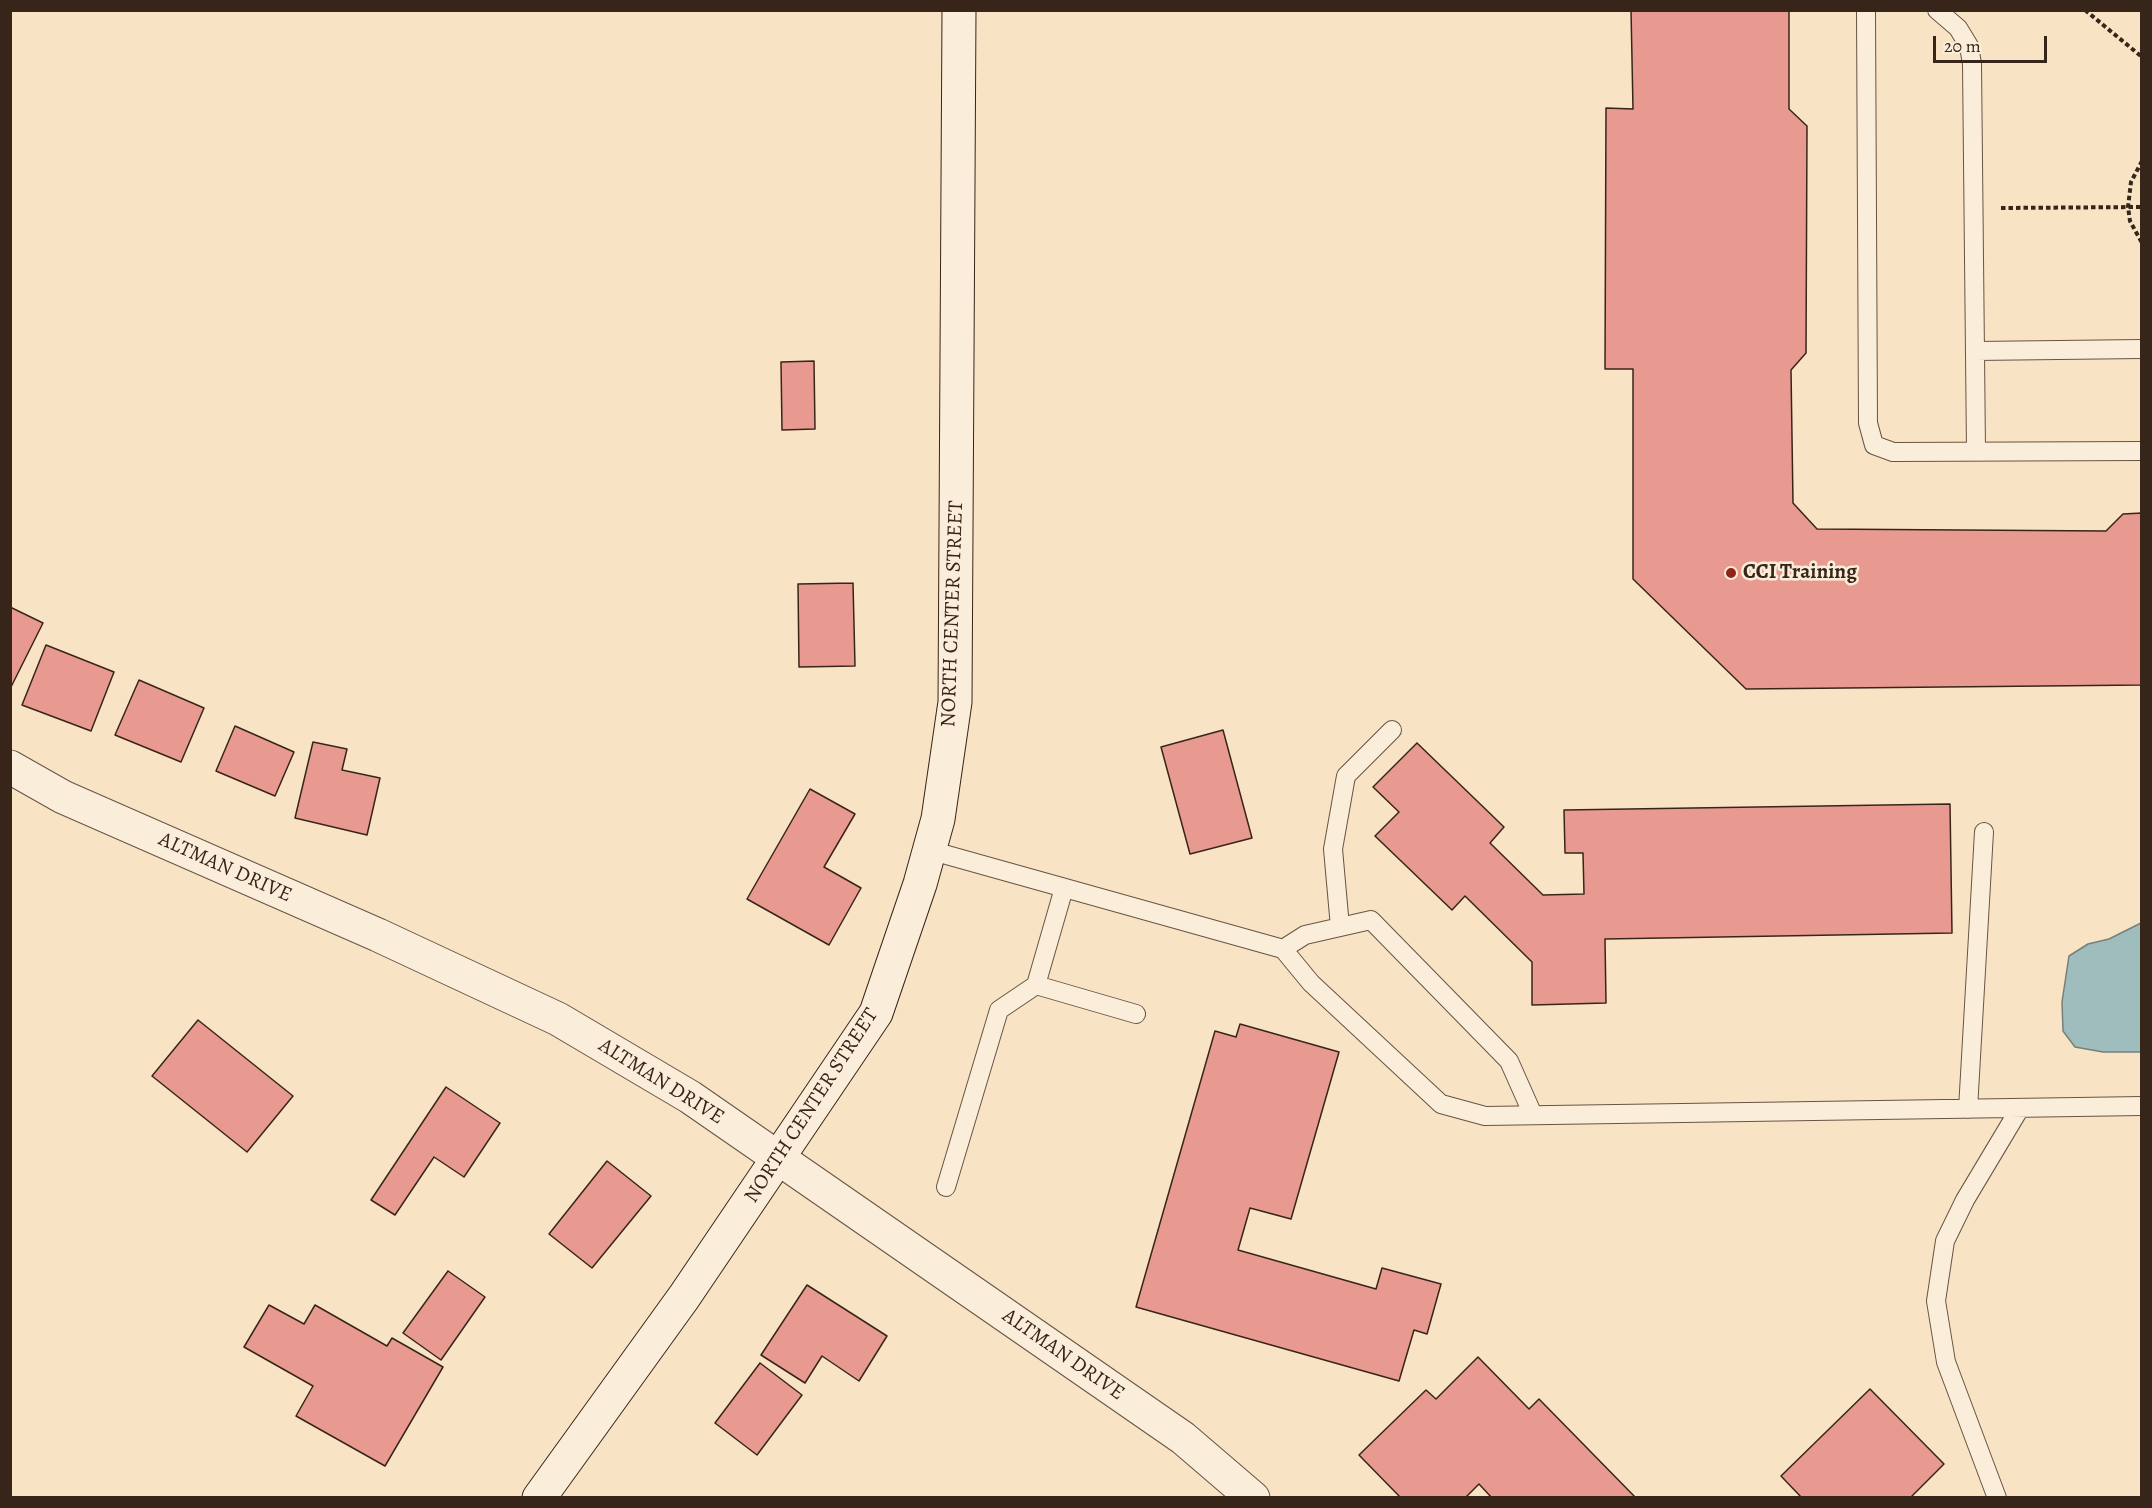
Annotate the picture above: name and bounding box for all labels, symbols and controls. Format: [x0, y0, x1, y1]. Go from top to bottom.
scale bar [1936, 24, 2050, 62]
text: 20 m [1944, 34, 1981, 58]
street label: NORTH CENTER STREET [936, 500, 970, 728]
place label: CCI Training [1743, 560, 1857, 586]
marker: CCI Training [1724, 566, 1738, 580]
street label: ALTMAN DRIVE [154, 827, 296, 909]
street label: NORTH CENTER STREET [740, 1004, 884, 1208]
street label: ALTMAN DRIVE [594, 1033, 728, 1131]
street label: ALTMAN DRIVE [997, 1304, 1129, 1406]

